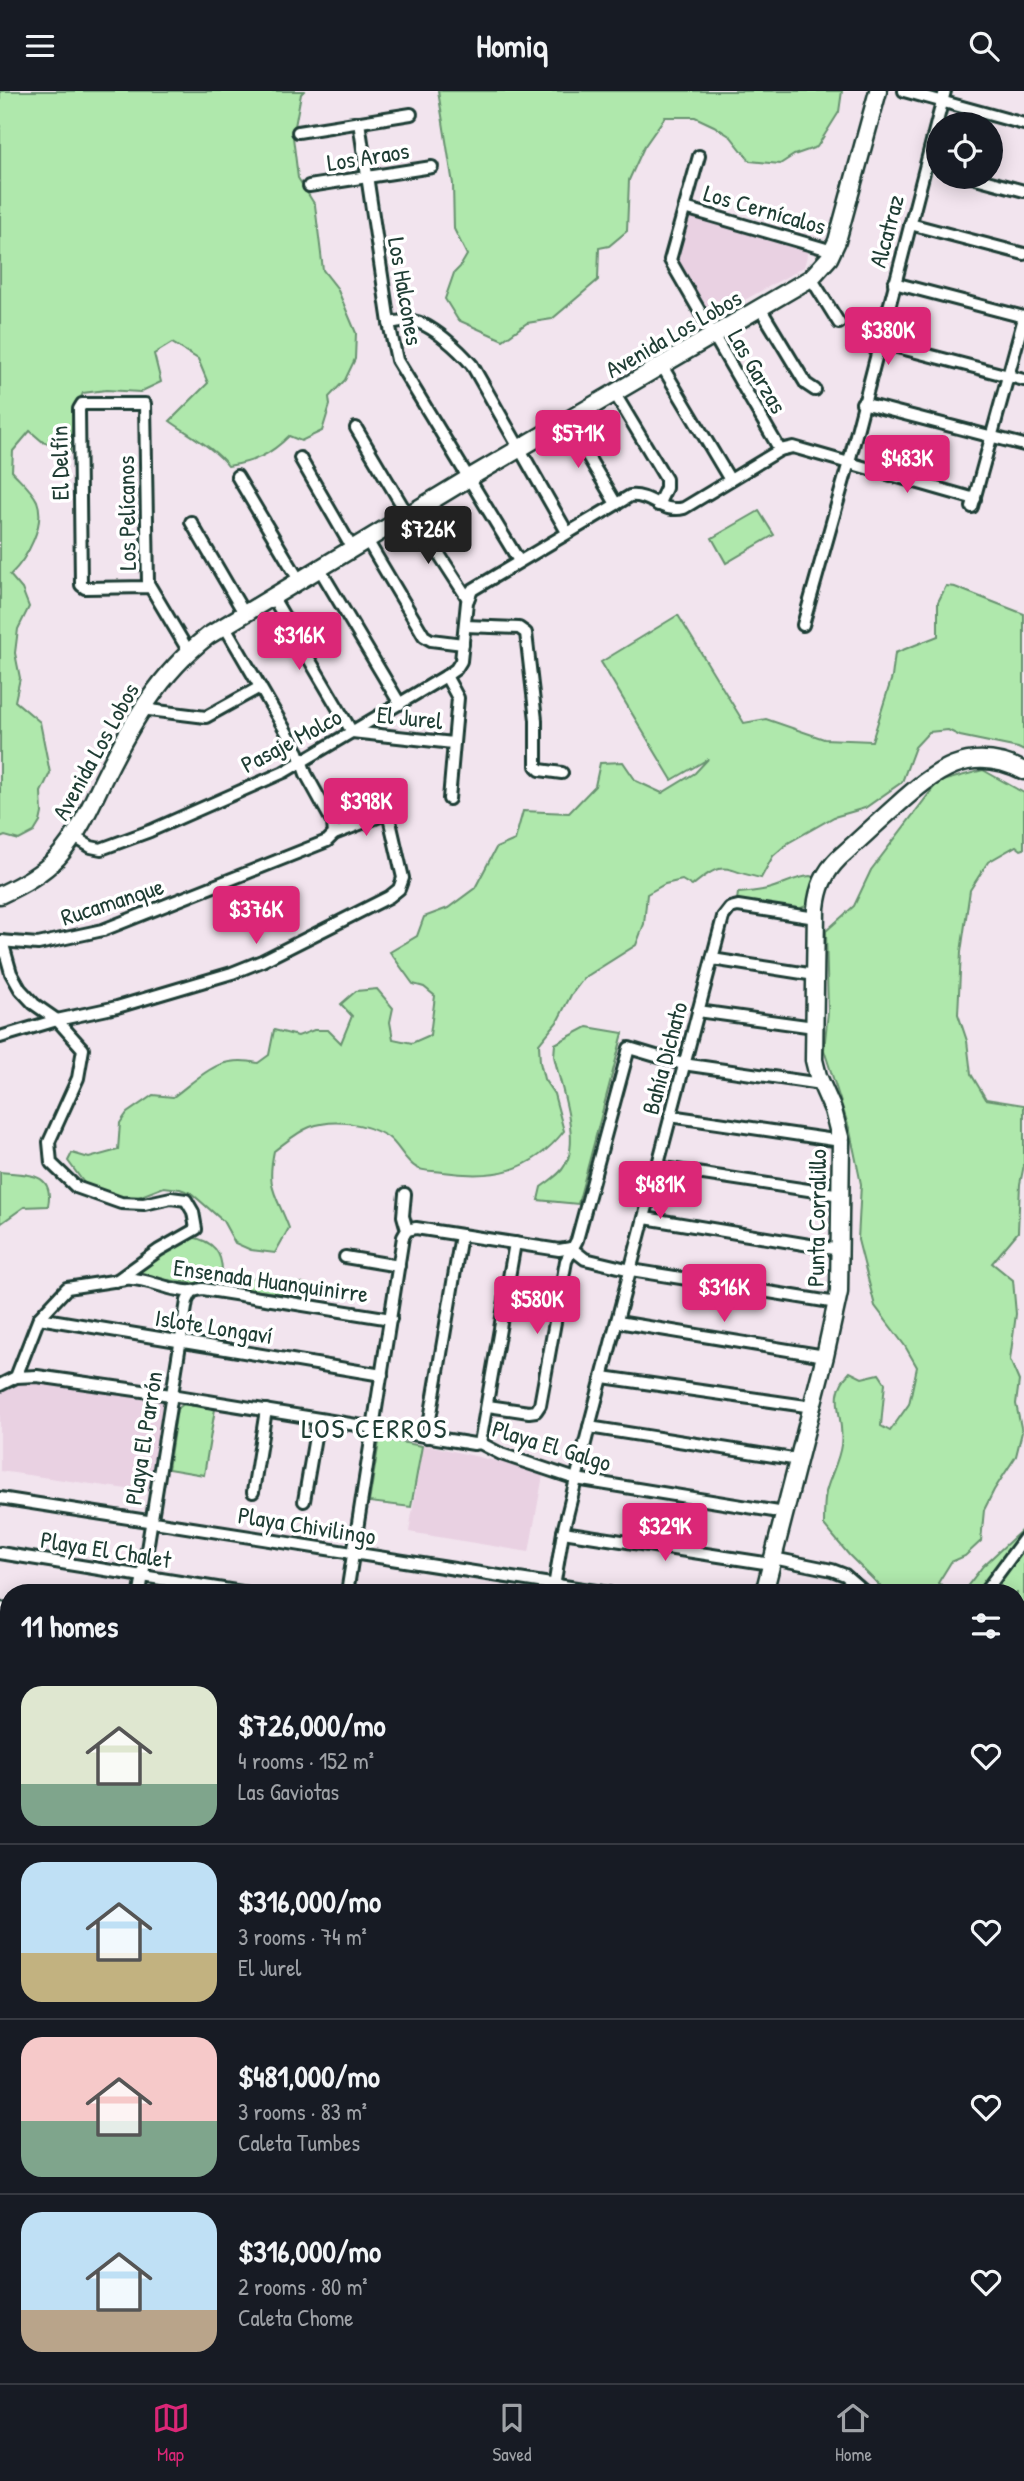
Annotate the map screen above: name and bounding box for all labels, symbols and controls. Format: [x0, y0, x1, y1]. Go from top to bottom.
text: Homiq [476, 24, 548, 67]
icon: menu [21, 27, 59, 65]
icon: search [965, 27, 1003, 65]
map controls [926, 112, 1003, 189]
button: locate [926, 112, 1003, 189]
street label: Los Araos [325, 134, 411, 178]
street label: Los Cernícalos [700, 176, 830, 242]
street label: Alcatraz [861, 191, 911, 271]
street label: Los Halcones [381, 235, 431, 347]
street label: Avenida Los Lobos [599, 281, 747, 385]
pin: $380K [839, 307, 937, 367]
text: $380K [861, 314, 915, 345]
street label: Las Garzas [721, 323, 795, 419]
pin: $571K [529, 411, 627, 470]
text: $571K [551, 417, 605, 448]
street label: El Delfín [42, 425, 76, 501]
pin: $483K [858, 435, 956, 495]
text: $483K [881, 442, 933, 473]
street label: Los Pelícanos [109, 455, 143, 571]
pin: $726K [379, 507, 477, 566]
text: $726K [400, 513, 456, 544]
pin: $316K [250, 613, 348, 672]
text: $316K [273, 619, 325, 650]
street label: Avenida Los Lobos [44, 677, 146, 825]
street label: El Jurel [375, 698, 445, 736]
street label: Pasaje Molco [235, 700, 347, 780]
pin: $398K [317, 779, 415, 838]
text: $398K [340, 785, 392, 816]
street label: Rucamanque [57, 869, 168, 933]
pin: $376K [207, 887, 305, 946]
text: $376K [229, 893, 283, 924]
street label: Bahía Dichato [634, 998, 694, 1118]
street label: Punta Corralillo [799, 1149, 833, 1287]
pin: $481K [611, 1161, 709, 1221]
text: $481K [635, 1168, 685, 1199]
street label: Ensenada Huanquinirre [172, 1251, 371, 1310]
pin: $316K [675, 1265, 773, 1324]
text: $316K [698, 1271, 750, 1302]
pin: $580K [488, 1277, 586, 1336]
text: $580K [510, 1283, 564, 1314]
street label: Islote Longaví [153, 1301, 275, 1351]
street label: Playa El Parrón [117, 1369, 169, 1507]
district label: LOS CERROS [302, 1409, 448, 1447]
street label: Playa El Galgo [489, 1412, 616, 1478]
street label: Playa Chivilingo [236, 1498, 378, 1552]
pin: $329K [616, 1503, 714, 1563]
text: $329K [638, 1510, 692, 1541]
street label: Playa El Chalet [38, 1523, 174, 1575]
text: 11 homes [21, 1606, 118, 1646]
icon: filters [967, 1607, 1005, 1645]
text: $726,000/mo [238, 1705, 386, 1745]
icon: home [77, 1714, 161, 1798]
icon: heart [967, 1737, 1005, 1775]
text: 4 rooms · 152 m² [238, 1745, 374, 1776]
text: Las Gaviotas [238, 1776, 339, 1807]
text: $316,000/mo [238, 1881, 381, 1921]
icon: home [77, 1890, 161, 1974]
icon: heart [967, 1913, 1005, 1951]
text: 3 rooms · 74 m² [238, 1921, 367, 1952]
text: El Jurel [238, 1952, 301, 1983]
text: $481,000/mo [238, 2056, 380, 2096]
icon: home [77, 2065, 161, 2149]
icon: heart [967, 2088, 1005, 2126]
text: 3 rooms · 83 m² [238, 2096, 367, 2127]
text: Caleta Tumbes [238, 2127, 360, 2158]
text: $316,000/mo [238, 2231, 381, 2271]
icon: home [77, 2240, 161, 2324]
icon: heart [967, 2263, 1005, 2301]
text: 2 rooms · 80 m² [238, 2271, 368, 2302]
text: Caleta Chome [238, 2302, 353, 2333]
tab: Map [152, 2399, 190, 2467]
tab: Saved [493, 2399, 531, 2467]
tab: Home [834, 2399, 872, 2467]

